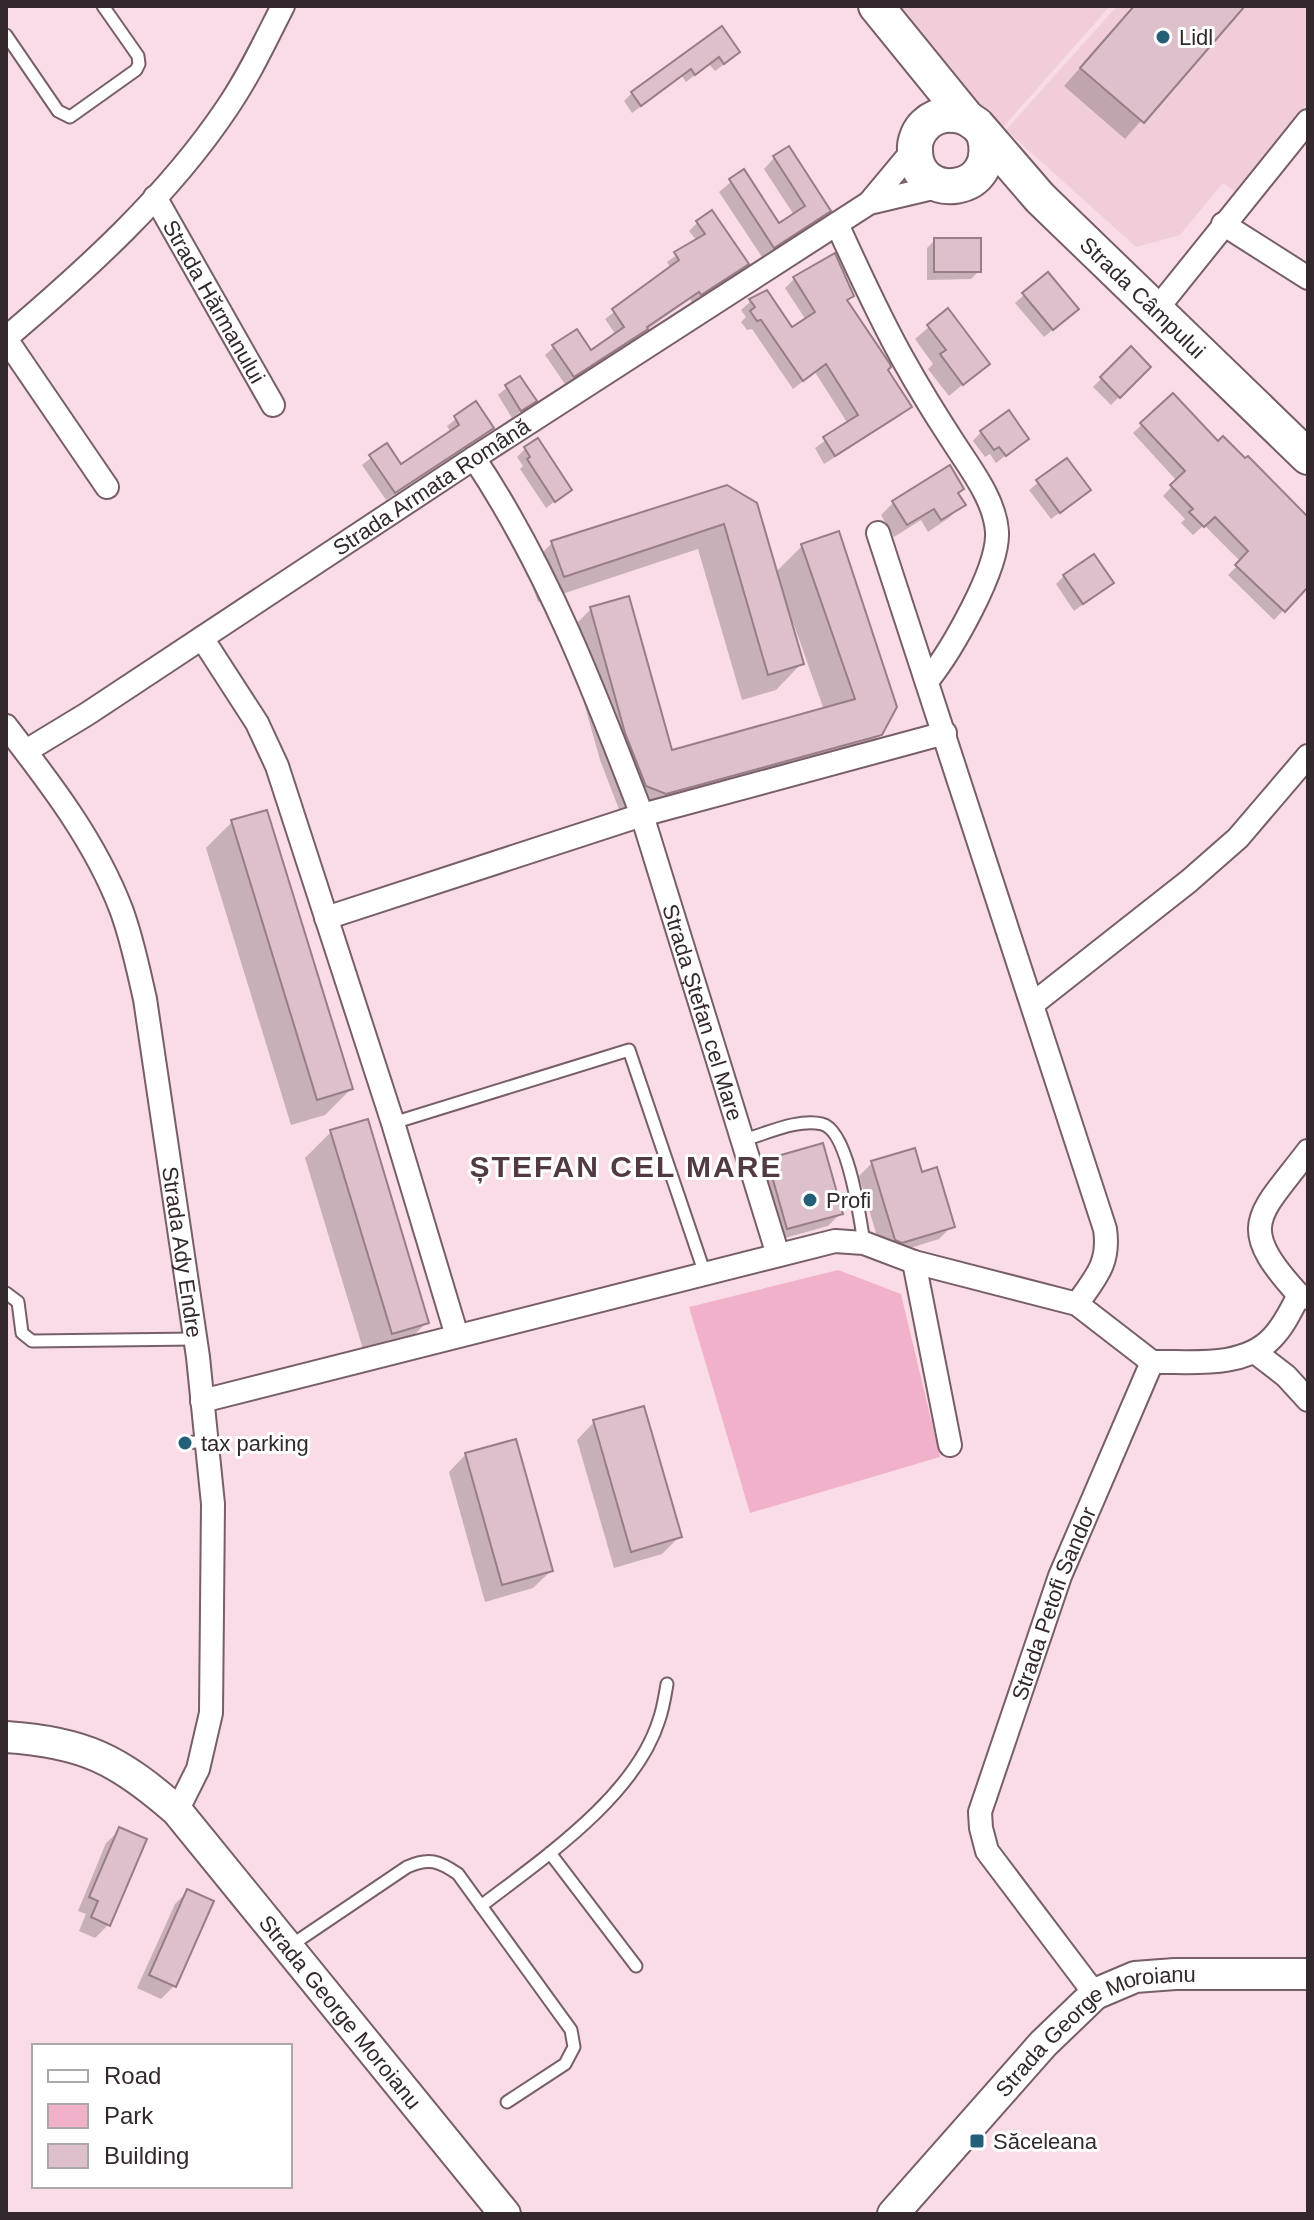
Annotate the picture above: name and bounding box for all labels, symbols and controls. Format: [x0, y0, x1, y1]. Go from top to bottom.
place label: Lidl [1179, 25, 1213, 50]
marker: Lidl [1154, 28, 1172, 46]
street label: Strada Hărmanului [158, 216, 270, 388]
street label: Strada Câmpului [1075, 232, 1210, 364]
street label: Strada Armata Română [329, 413, 535, 561]
street label: Strada Ștefan cel Mare [657, 901, 748, 1124]
district label: ȘTEFAN CEL MARE [470, 1150, 782, 1184]
street label: Strada Ady Endre [157, 1165, 207, 1339]
place label: Profi [826, 1188, 871, 1213]
marker: Profi [801, 1191, 819, 1209]
place label: tax parking [201, 1431, 309, 1456]
marker: tax parking [176, 1434, 194, 1452]
street label: Strada Petofi Sandor [1007, 1503, 1101, 1704]
street label: Strada George Moroianu [254, 1910, 426, 2114]
street label: Strada George Moroianu [990, 1962, 1196, 2102]
legend [32, 2044, 292, 2188]
text: Road [104, 2062, 161, 2089]
text: Park [104, 2102, 154, 2129]
place label: Săceleana [993, 2129, 1098, 2154]
marker: Săceleana [968, 2132, 986, 2150]
text: Building [104, 2142, 189, 2169]

